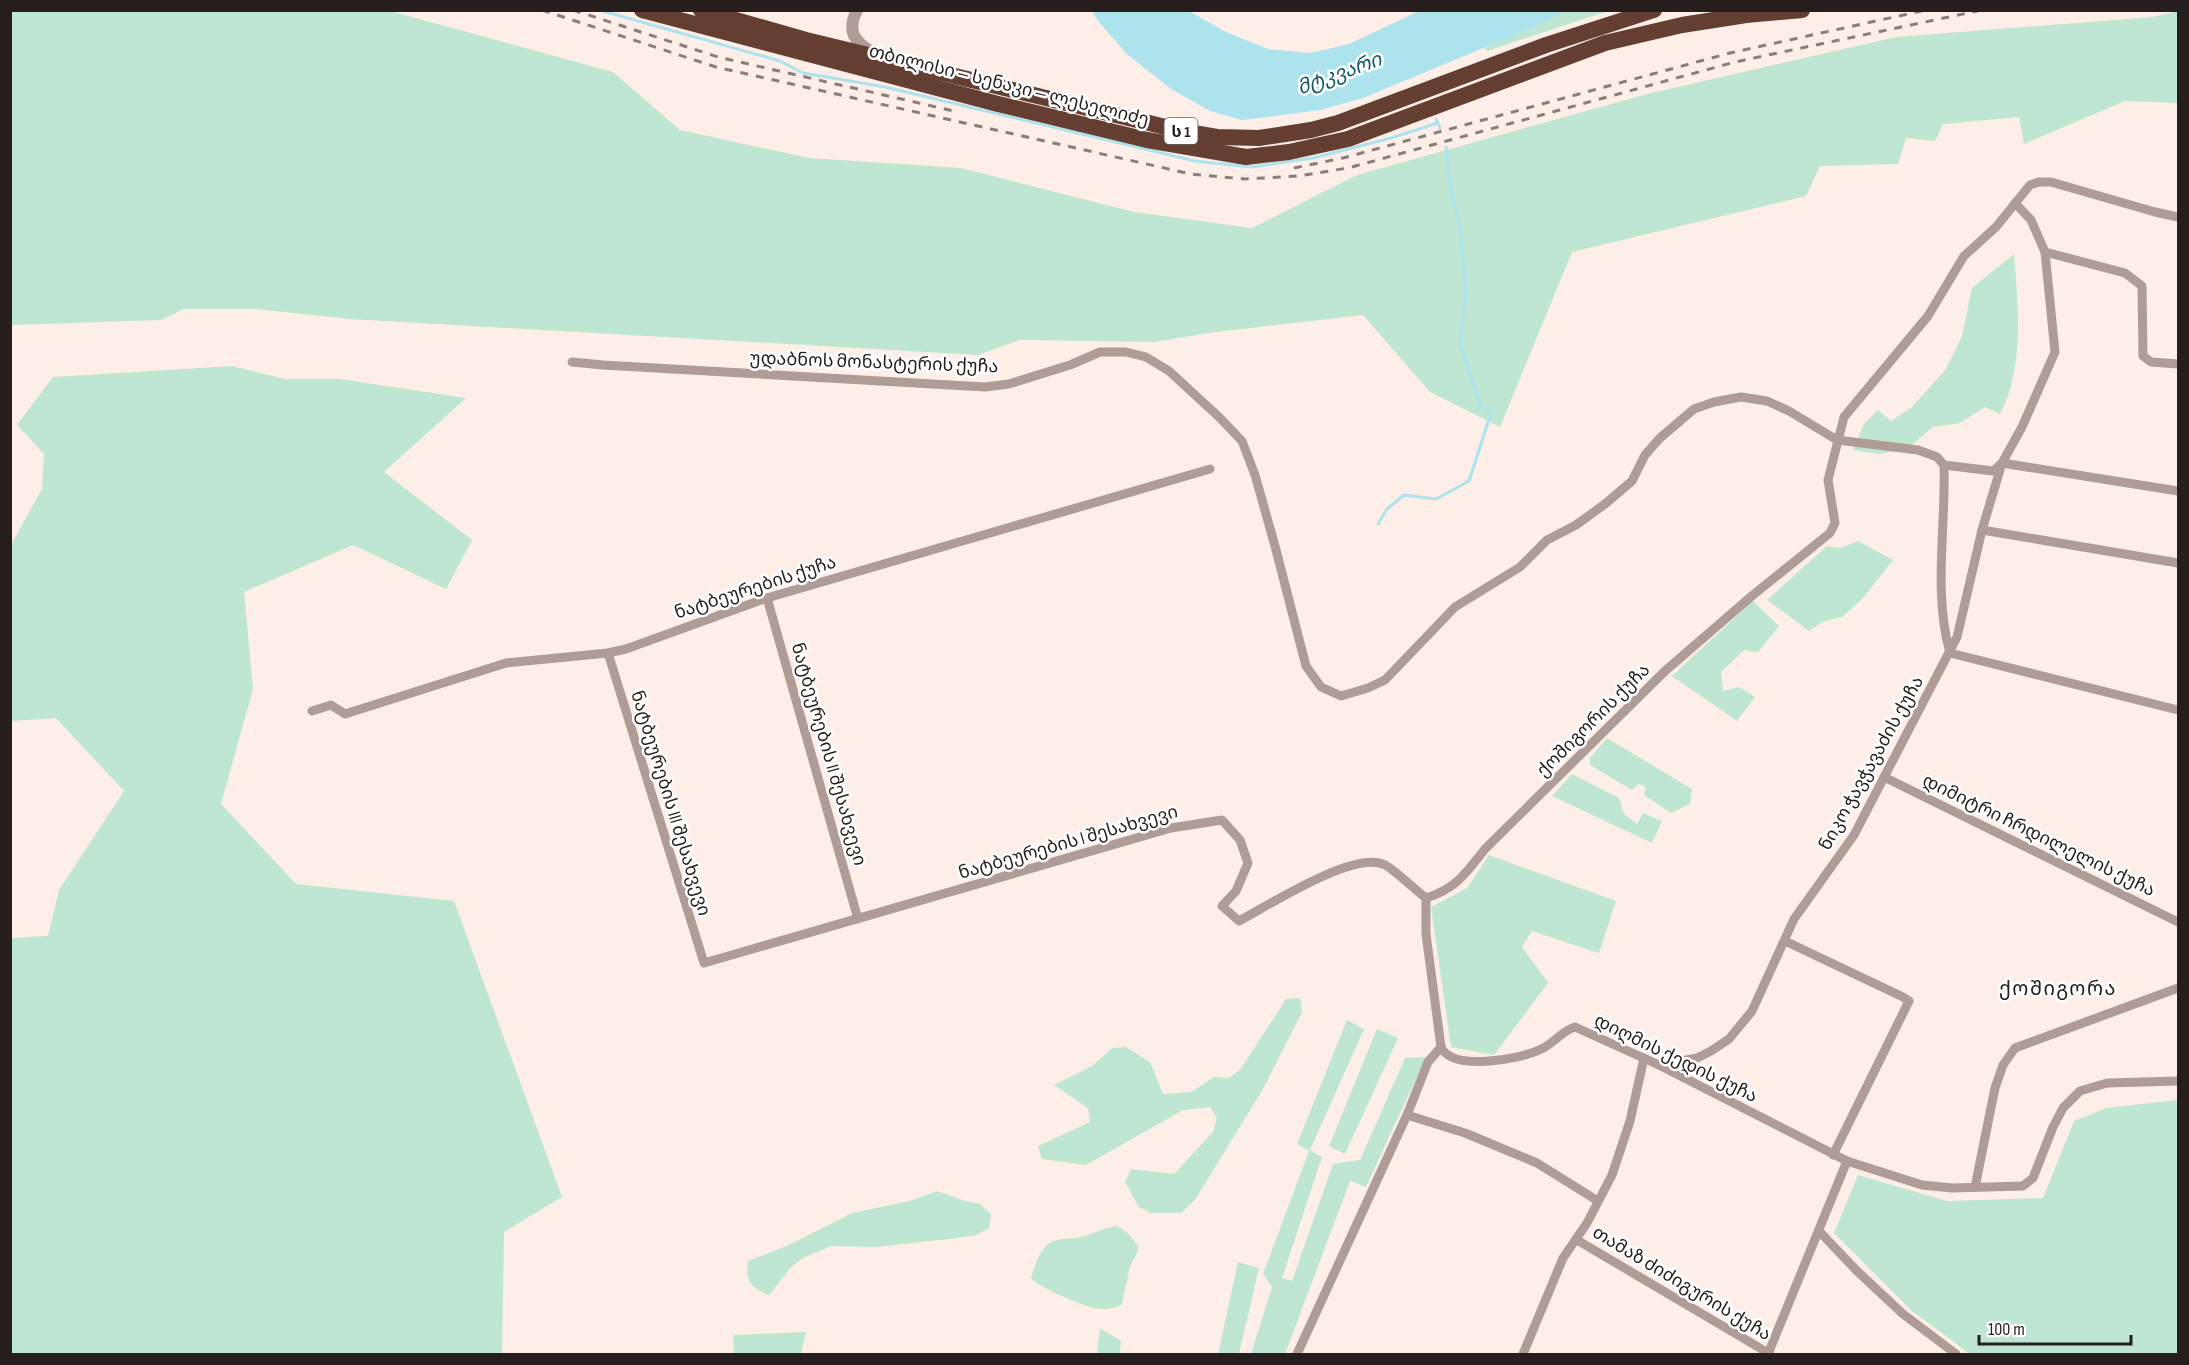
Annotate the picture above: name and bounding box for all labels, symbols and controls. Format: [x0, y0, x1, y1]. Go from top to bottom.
street label: თბილისი — სენაკი — ლესელიძე [867, 40, 1151, 130]
water label: მტკვარი [1294, 47, 1386, 100]
road number: ს 1 [1164, 118, 1198, 144]
street label: უდაბნოს მონასტერის ქუჩა [749, 348, 999, 377]
street label: ნატბეურების ქუჩა [672, 551, 839, 624]
street label: ნატბეურების II შესახვევი [787, 640, 870, 868]
street label: ქოშიგორის ქუჩა [1532, 659, 1654, 781]
street label: ნიკო ჭავჭავაძის ქუჩა [1815, 673, 1928, 854]
street label: ნატბეურების III შესახვევი [626, 688, 715, 918]
street label: დიმიტრი ჩრდილელის ქუჩა [1919, 770, 2158, 901]
street label: ნატბეურების I შესახვევი [956, 801, 1180, 884]
district label: ქოშიგორა [1999, 977, 2117, 1001]
street label: დიღმის ქედის ქუჩა [1591, 1010, 1761, 1107]
street label: თამაზ ძიძიგურის ქუჩა [1589, 1222, 1775, 1345]
scale bar [1979, 1308, 2130, 1346]
text: 100 m [1988, 1319, 2025, 1340]

